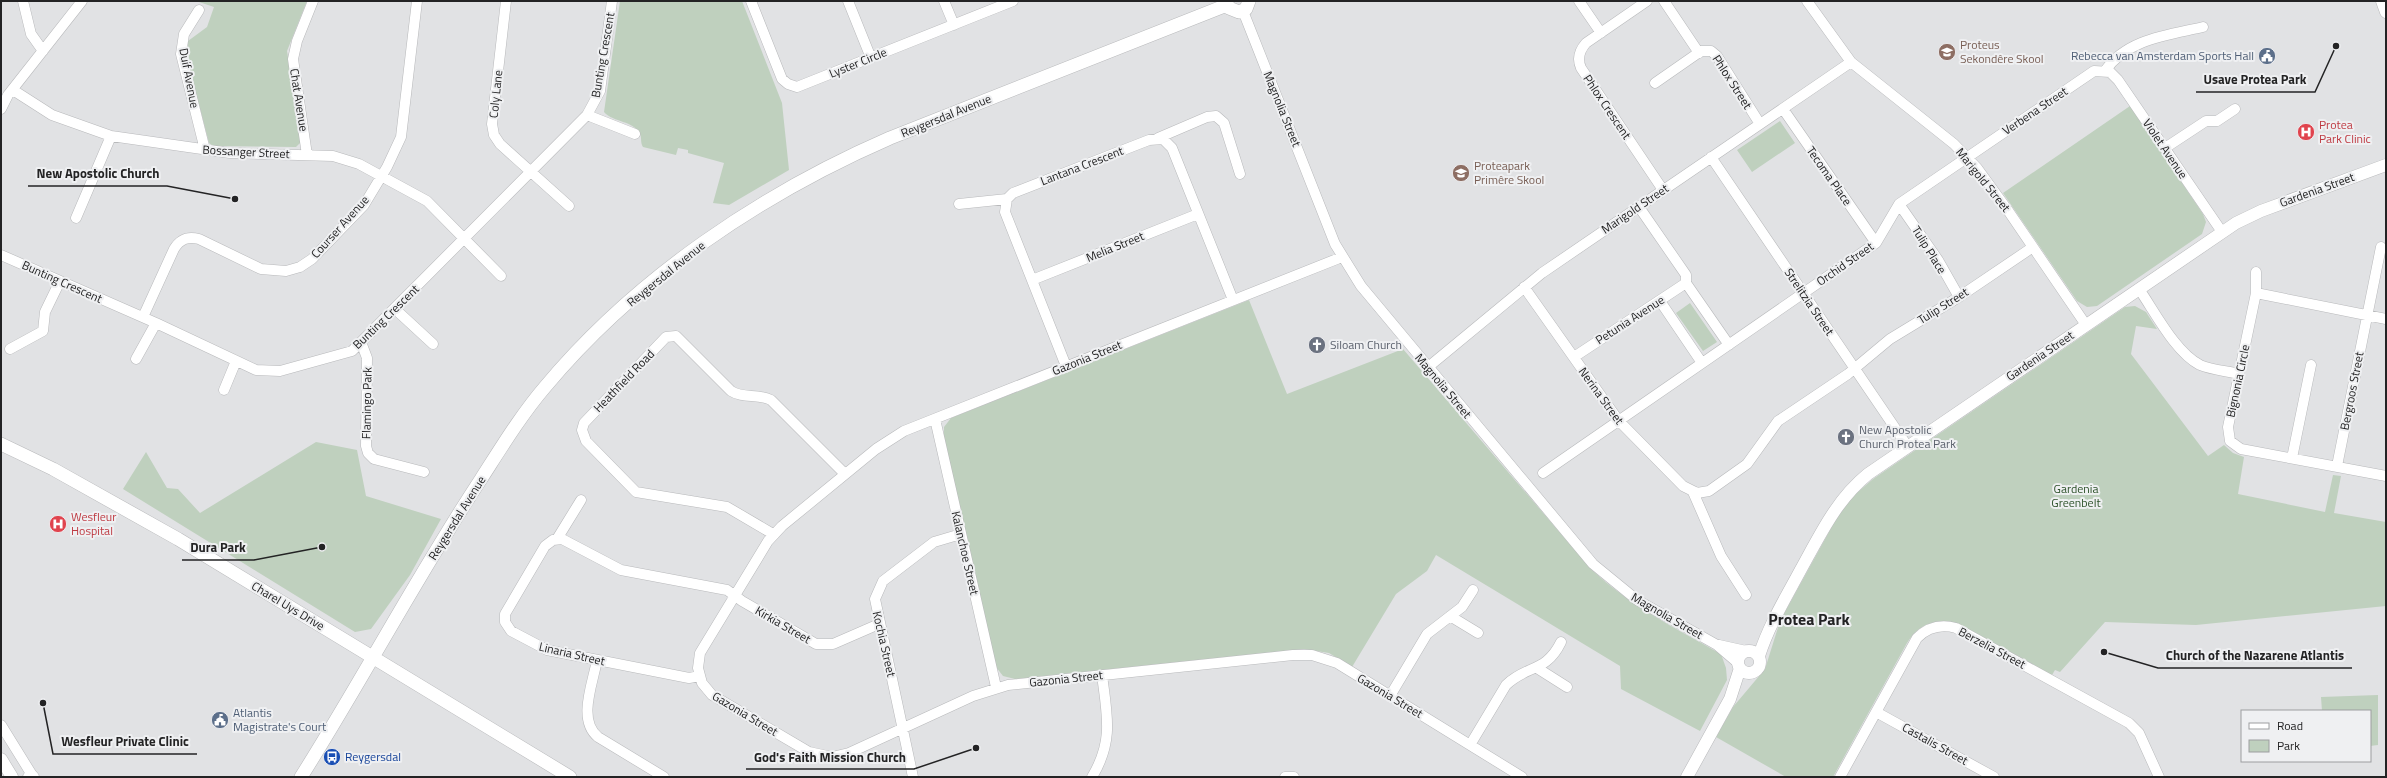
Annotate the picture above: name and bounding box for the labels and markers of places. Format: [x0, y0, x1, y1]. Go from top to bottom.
place label: Proteus Sekondêre Skool [1960, 35, 2044, 68]
school or university icon: Proteus Sekondêre Skool [1937, 42, 1957, 62]
place label: Rebecca van Amsterdam Sports Hall [2071, 46, 2254, 65]
public building icon: Rebecca van Amsterdam Sports Hall [2257, 46, 2277, 66]
callout: Usave Protea Park [2196, 67, 2315, 92]
place label: Protea Park Clinic [2319, 115, 2371, 148]
hospital icon: Protea Park Clinic [2296, 122, 2316, 142]
place label: Proteapark Primêre Skool [1474, 156, 1544, 189]
callout: New Apostolic Church [28, 161, 167, 186]
school or university icon: Proteapark Primêre Skool [1451, 163, 1471, 183]
church icon: Siloam Church [1307, 335, 1327, 355]
place label: Siloam Church [1330, 335, 1402, 354]
place label: New Apostolic Church Protea Park [1859, 420, 1956, 453]
church icon: New Apostolic Church Protea Park [1836, 427, 1856, 447]
place label: Wesfleur Hospital [71, 507, 116, 540]
hospital icon: Wesfleur Hospital [48, 514, 68, 534]
callout: Dura Park [182, 535, 254, 560]
callout: Church of the Nazarene Atlantis [2158, 643, 2352, 668]
place label: Atlantis Magistrate's Court [233, 703, 327, 736]
public building icon: Atlantis Magistrate's Court [210, 710, 230, 730]
callout: Wesfleur Private Clinic [53, 729, 197, 754]
callout: God's Faith Mission Church [746, 744, 914, 769]
bus stop icon: Reygersdal [322, 747, 342, 767]
place label: Reygersdal [345, 747, 401, 766]

